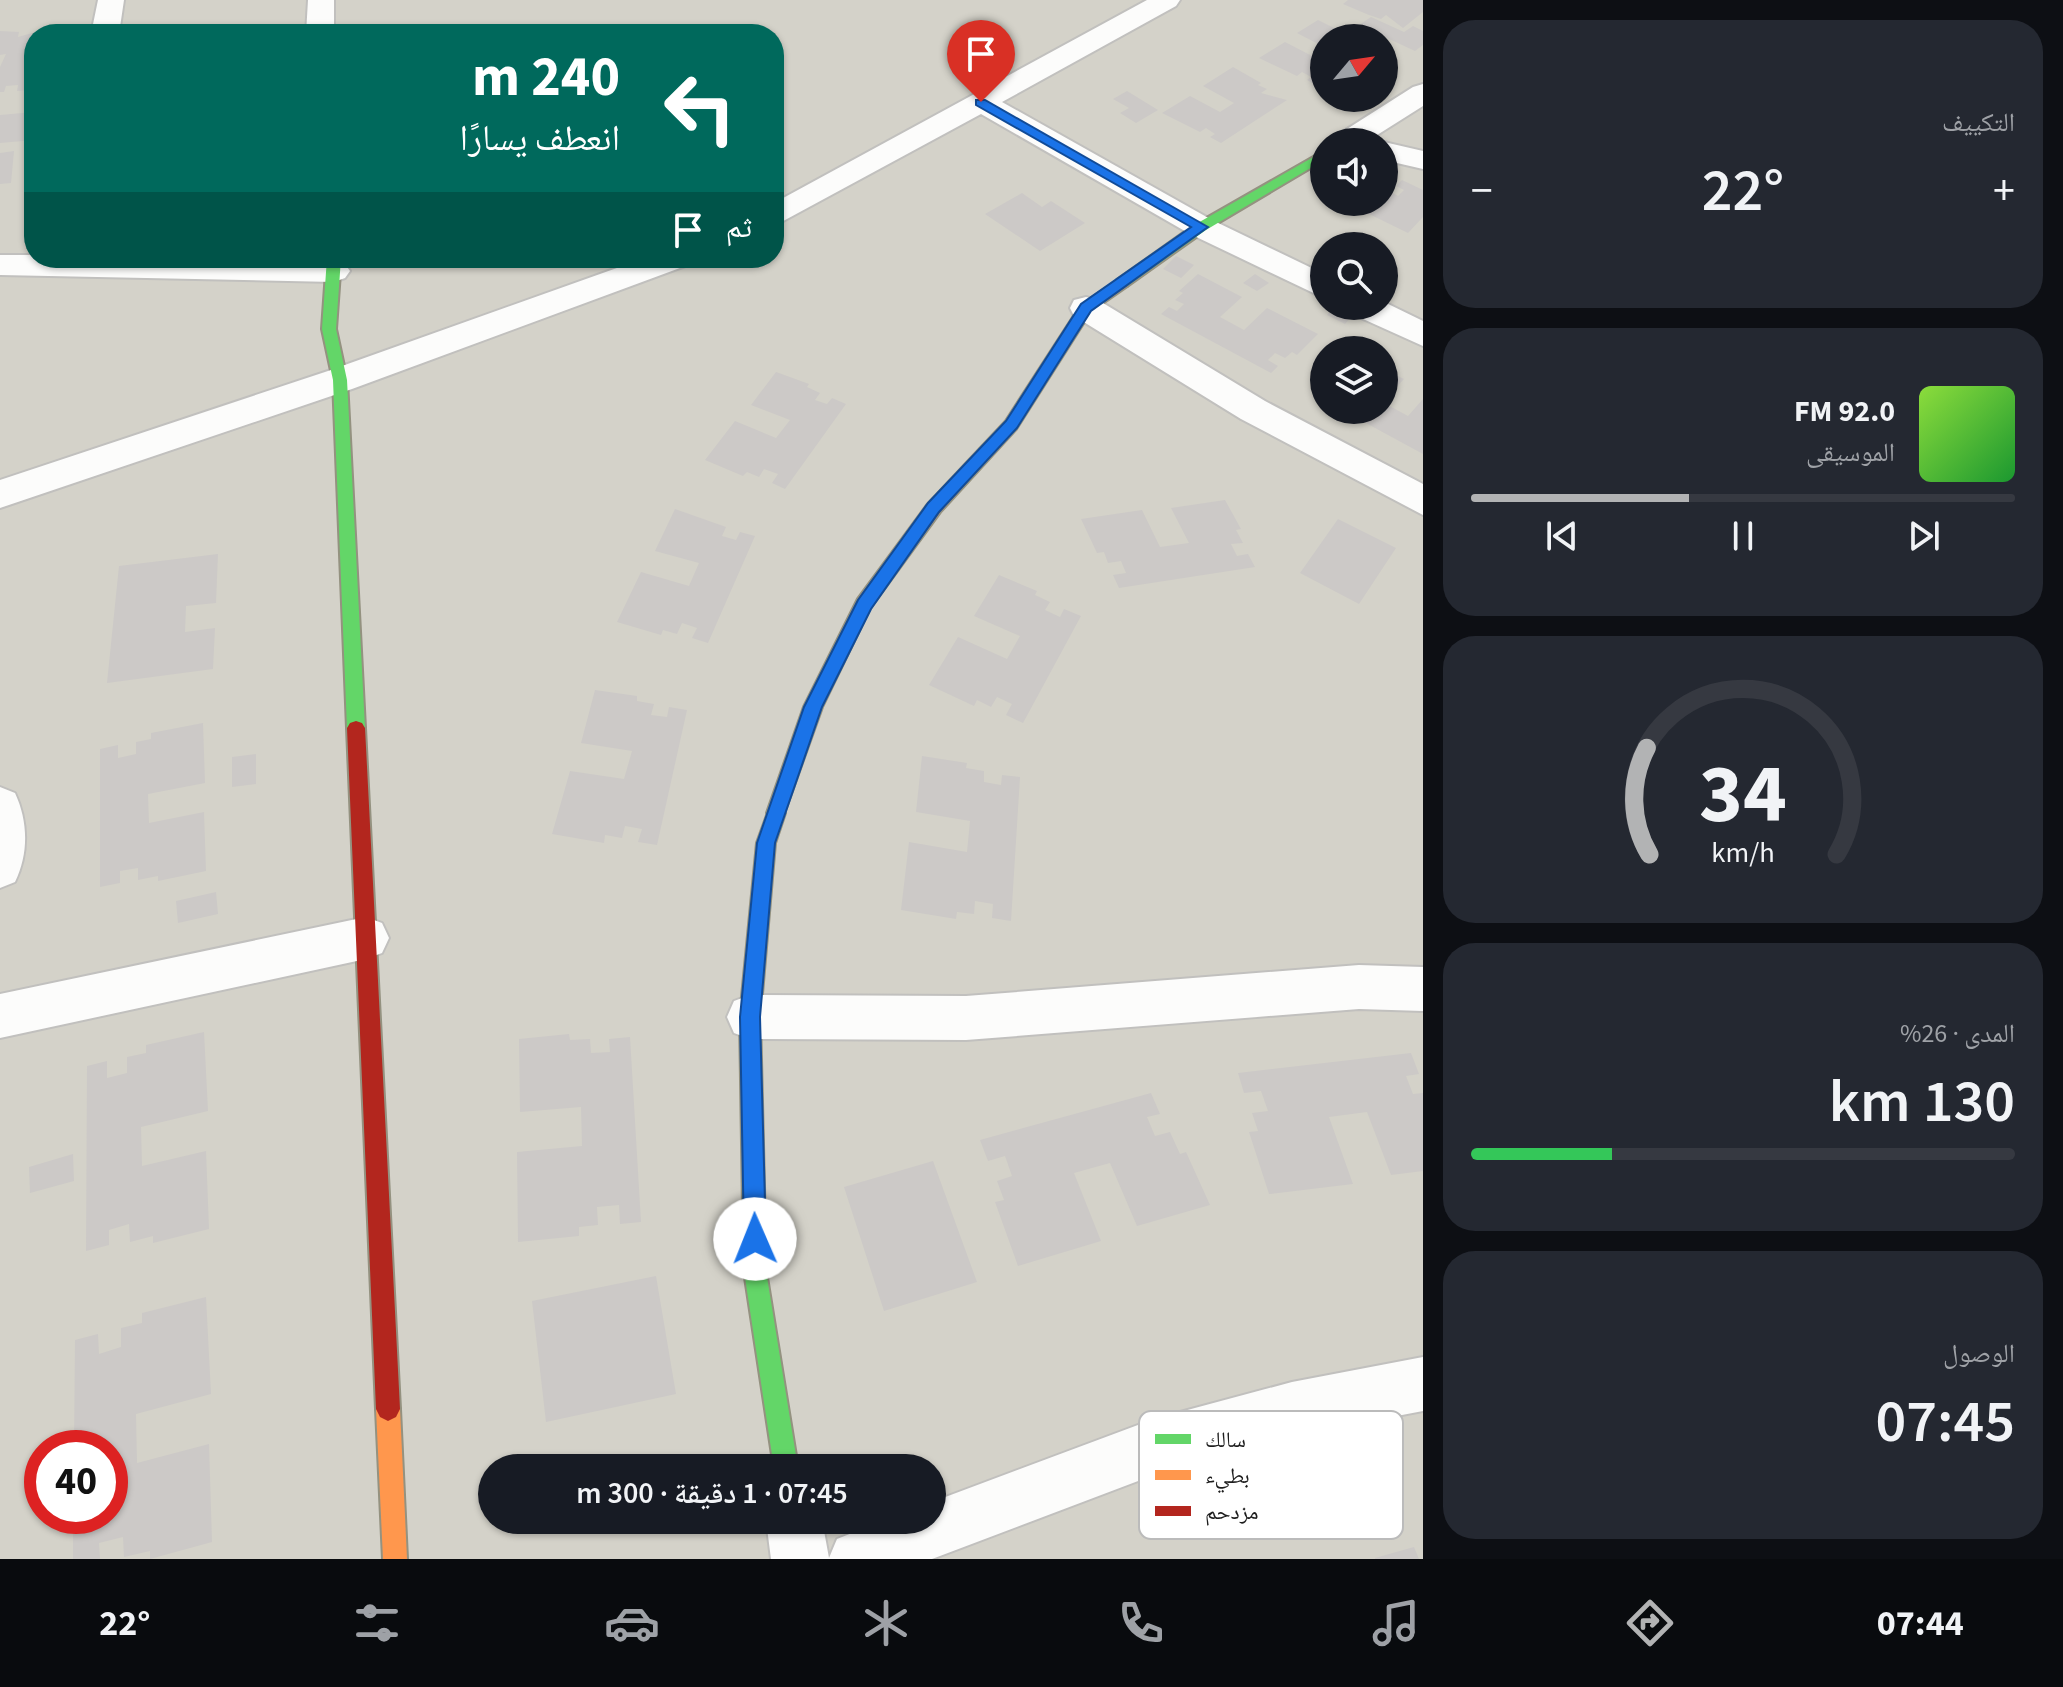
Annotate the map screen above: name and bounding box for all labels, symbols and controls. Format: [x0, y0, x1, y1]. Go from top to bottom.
pin [947, 20, 1015, 102]
north arrow [1310, 24, 1398, 112]
map controls [1310, 24, 1398, 424]
icon: arrive [959, 32, 1003, 76]
text: 240 m [472, 38, 620, 117]
icon: left [648, 56, 752, 160]
text: التكييف [1942, 104, 2015, 141]
text: انعطف يسارًا [460, 113, 620, 164]
button: sound [1310, 128, 1398, 216]
text: 22° [1702, 149, 1784, 234]
text: − [1471, 160, 1493, 223]
text: + [1993, 160, 2015, 223]
text: ثم [726, 206, 752, 249]
icon: arrive [666, 208, 710, 252]
button: search [1310, 232, 1398, 320]
button: layers [1310, 336, 1398, 424]
text: 92.0 FM [1794, 390, 1895, 433]
text: الموسيقى [1806, 434, 1895, 471]
icon: previous [1540, 514, 1584, 558]
icon: pause [1721, 514, 1765, 558]
icon: next [1902, 514, 1946, 558]
text: 34 [1699, 736, 1787, 854]
text: km/h [1711, 834, 1775, 874]
text: المدى · 26% [1900, 1015, 2015, 1052]
text: 130 km [1829, 1060, 2015, 1145]
position arrow [713, 1197, 797, 1281]
text: الوصول [1943, 1335, 2015, 1372]
text: 07:45 [1875, 1380, 2015, 1465]
legend [1139, 1411, 1403, 1539]
text: سالك [1205, 1424, 1246, 1456]
speed limit sign: 40 [24, 1430, 128, 1534]
text: بطيء [1205, 1460, 1250, 1493]
text: 07:45 · 1 دقيقة · 300 m [576, 1472, 848, 1515]
text: مزدحم [1205, 1496, 1259, 1528]
icon: filters [349, 1595, 405, 1651]
icon: car [604, 1595, 660, 1651]
icon: climate [858, 1595, 914, 1651]
icon: phone [1113, 1595, 1169, 1651]
icon: music [1368, 1595, 1424, 1651]
icon: directions [1622, 1595, 1678, 1651]
text: 22° [99, 1598, 150, 1649]
text: 07:44 [1877, 1598, 1964, 1649]

